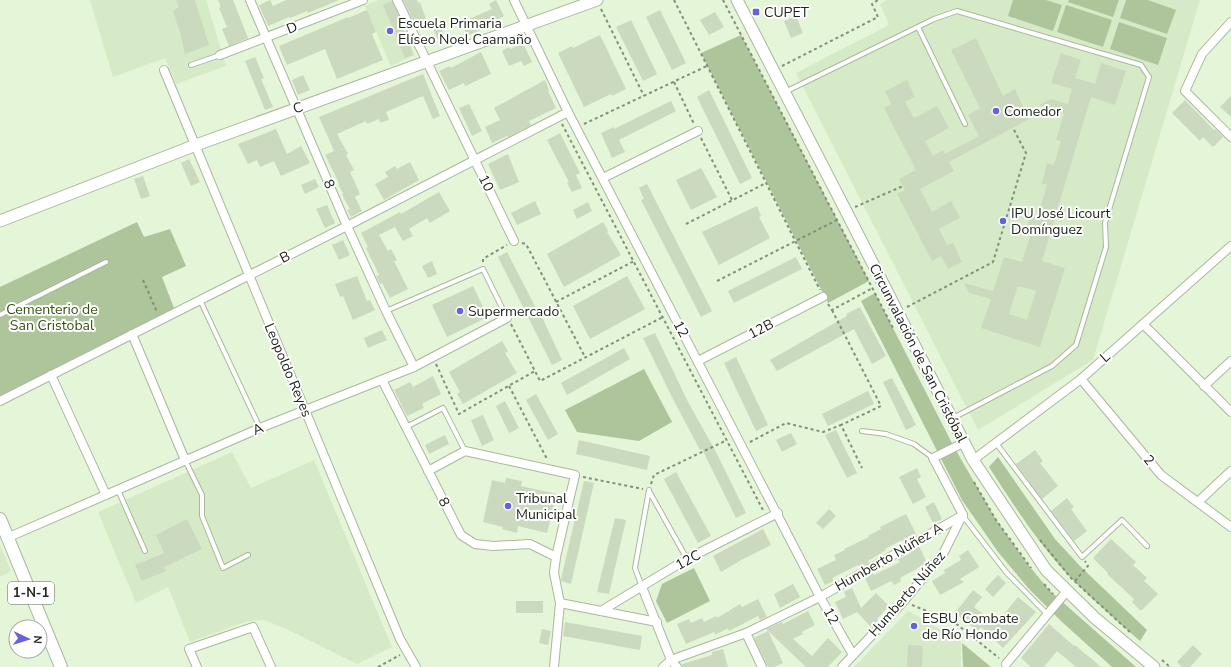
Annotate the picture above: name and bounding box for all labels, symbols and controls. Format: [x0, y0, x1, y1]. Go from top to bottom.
place label: CUPET [764, 3, 809, 22]
marker: CUPET [751, 7, 761, 17]
place label: Escuela Primaria Elíseo Noel Caamaño [398, 14, 532, 49]
street label: D [284, 17, 300, 39]
marker: Escuela Primaria Elíseo Noel Caamaño [385, 26, 395, 36]
street label: C [290, 97, 306, 119]
place label: Comedor [1004, 102, 1061, 121]
marker: Comedor [991, 106, 1001, 116]
street label: 10 [474, 171, 498, 195]
street label: 8 [319, 176, 339, 192]
place label: IPU José Licourt Domínguez [1011, 204, 1111, 239]
marker: IPU José Licourt Domínguez [998, 216, 1008, 226]
street label: B [276, 246, 294, 268]
street label: Circunvalación de San Cristóbal [864, 260, 972, 446]
park label: Cementerio de San Cristobal [6, 300, 98, 335]
place label: Supermercado [468, 302, 559, 321]
marker: Supermercado [455, 306, 465, 316]
street label: 12B [745, 315, 777, 343]
street label: 12 [669, 317, 693, 341]
street label: Leopoldo Reyes [260, 320, 316, 420]
street label: L [1096, 347, 1114, 367]
street label: A [250, 418, 266, 440]
street label: 2 [1139, 451, 1159, 469]
place label: Tribunal Municipal [516, 489, 577, 524]
street label: 8 [434, 494, 454, 510]
marker: Tribunal Municipal [503, 501, 513, 511]
street label: Humberto Núñez A [832, 519, 946, 595]
street label: 12C [672, 545, 704, 575]
street label: Humberto Núñez [865, 548, 949, 640]
road number: 1-N-1 [8, 582, 54, 604]
street label: 12 [819, 604, 843, 628]
place label: ESBU Combate de Río Hondo [922, 609, 1018, 644]
north arrow [8, 619, 48, 659]
marker: ESBU Combate de Río Hondo [909, 621, 919, 631]
text: N [30, 635, 45, 644]

